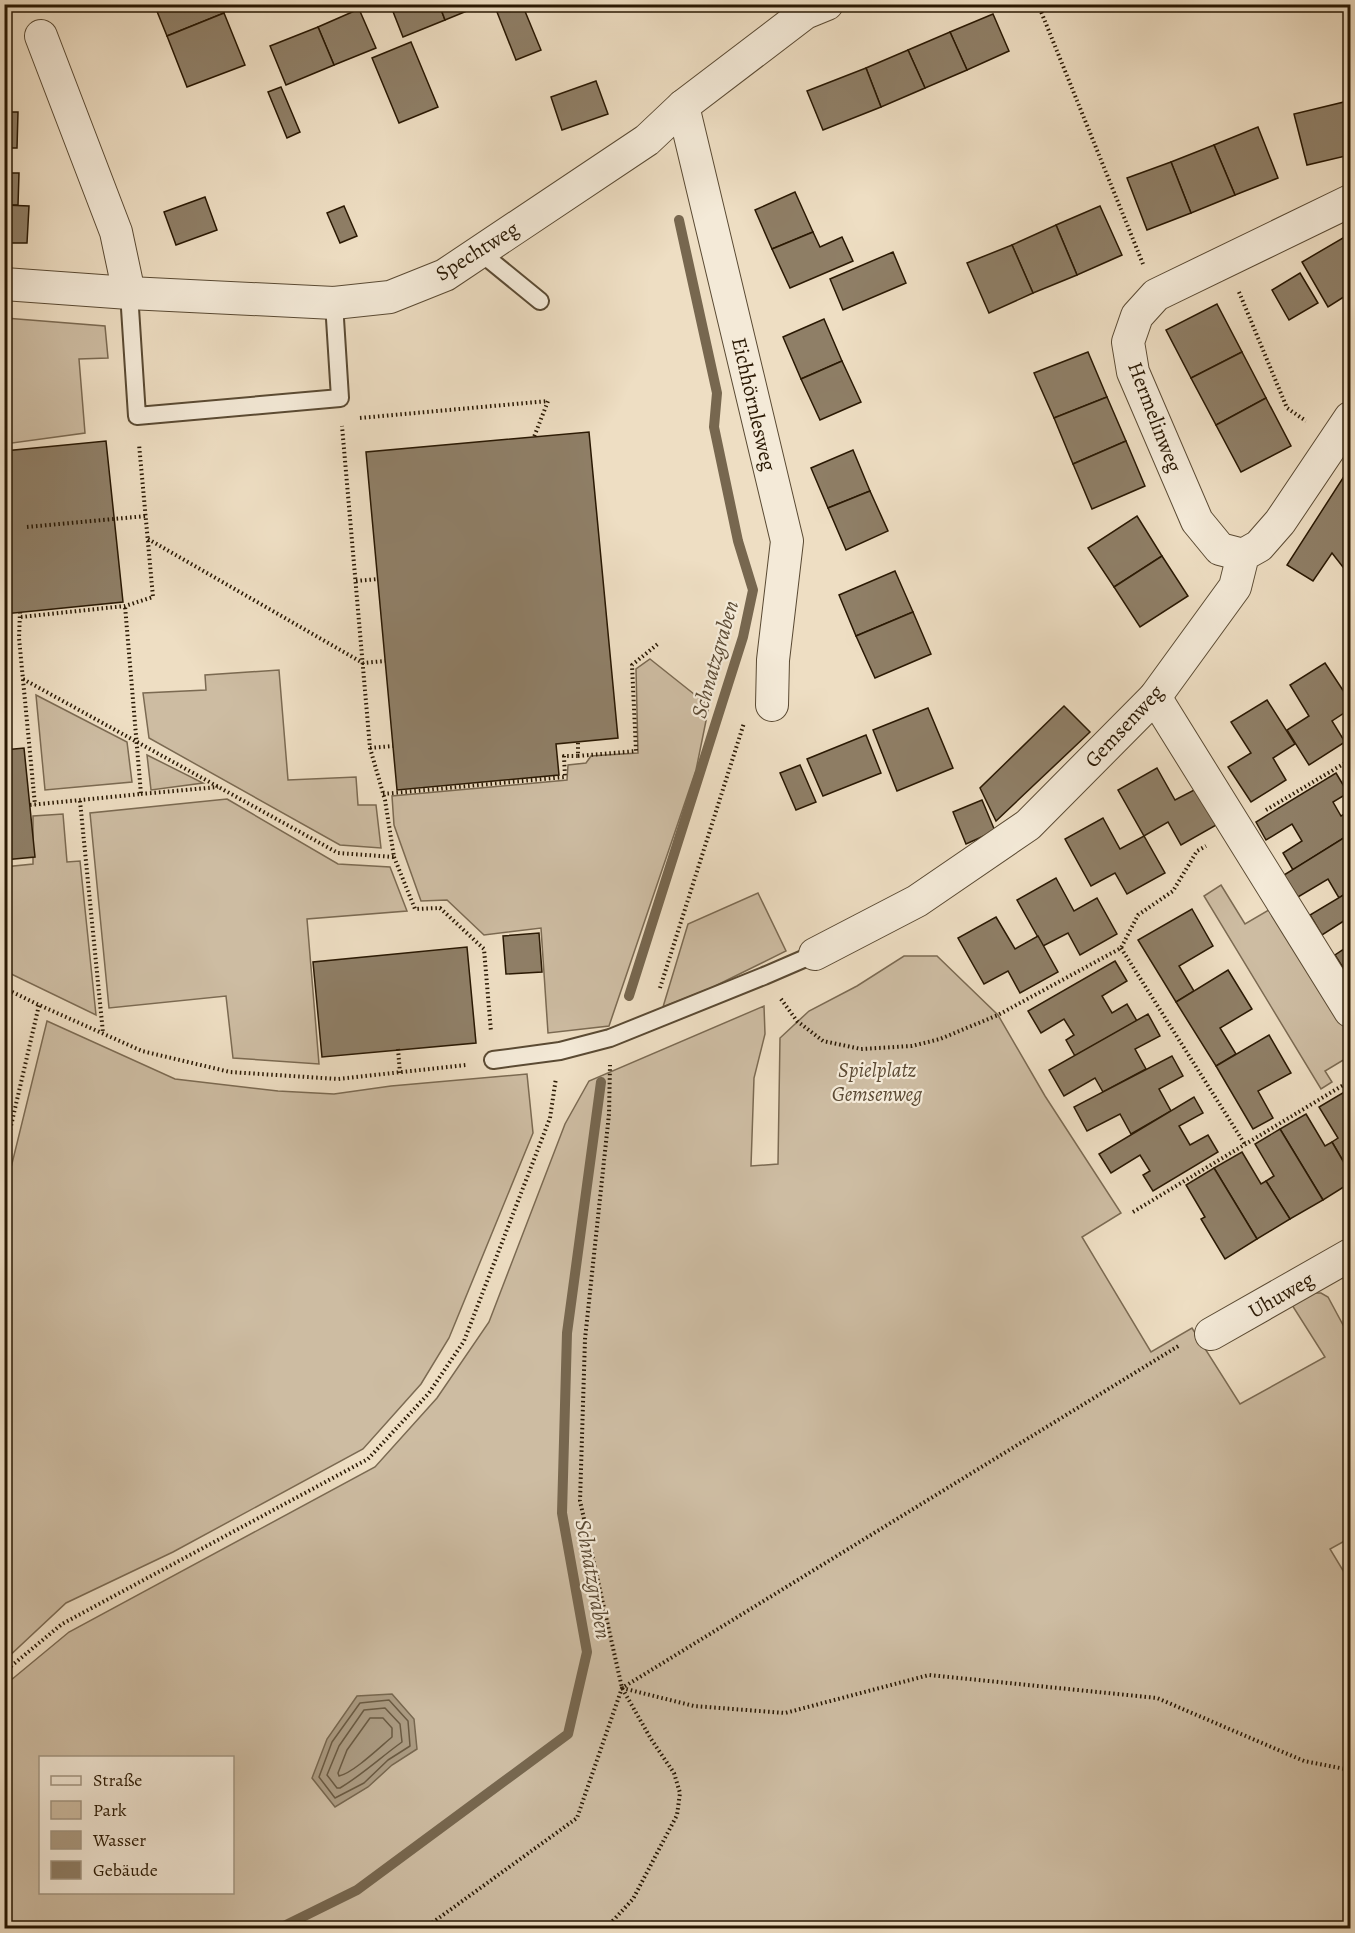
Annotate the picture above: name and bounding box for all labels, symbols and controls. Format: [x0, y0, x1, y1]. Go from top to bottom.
street label: Spechtweg [430, 214, 524, 287]
street label: Eichhörnlesweg [725, 334, 783, 474]
street label: Hermelinweg [1121, 358, 1189, 477]
water label: Schnatzgraben [684, 597, 746, 722]
street label: Gemsenweg [1078, 678, 1170, 773]
park label: Spielplatz Gemsenweg [832, 1056, 923, 1108]
street label: Uhuweg [1243, 1265, 1319, 1325]
water label: Schnatzgraben [568, 1517, 618, 1642]
legend [39, 1756, 234, 1894]
text: Straße [93, 1768, 142, 1792]
text: Park [93, 1798, 127, 1822]
text: Wasser [92, 1828, 146, 1852]
text: Gebäude [93, 1858, 158, 1882]

